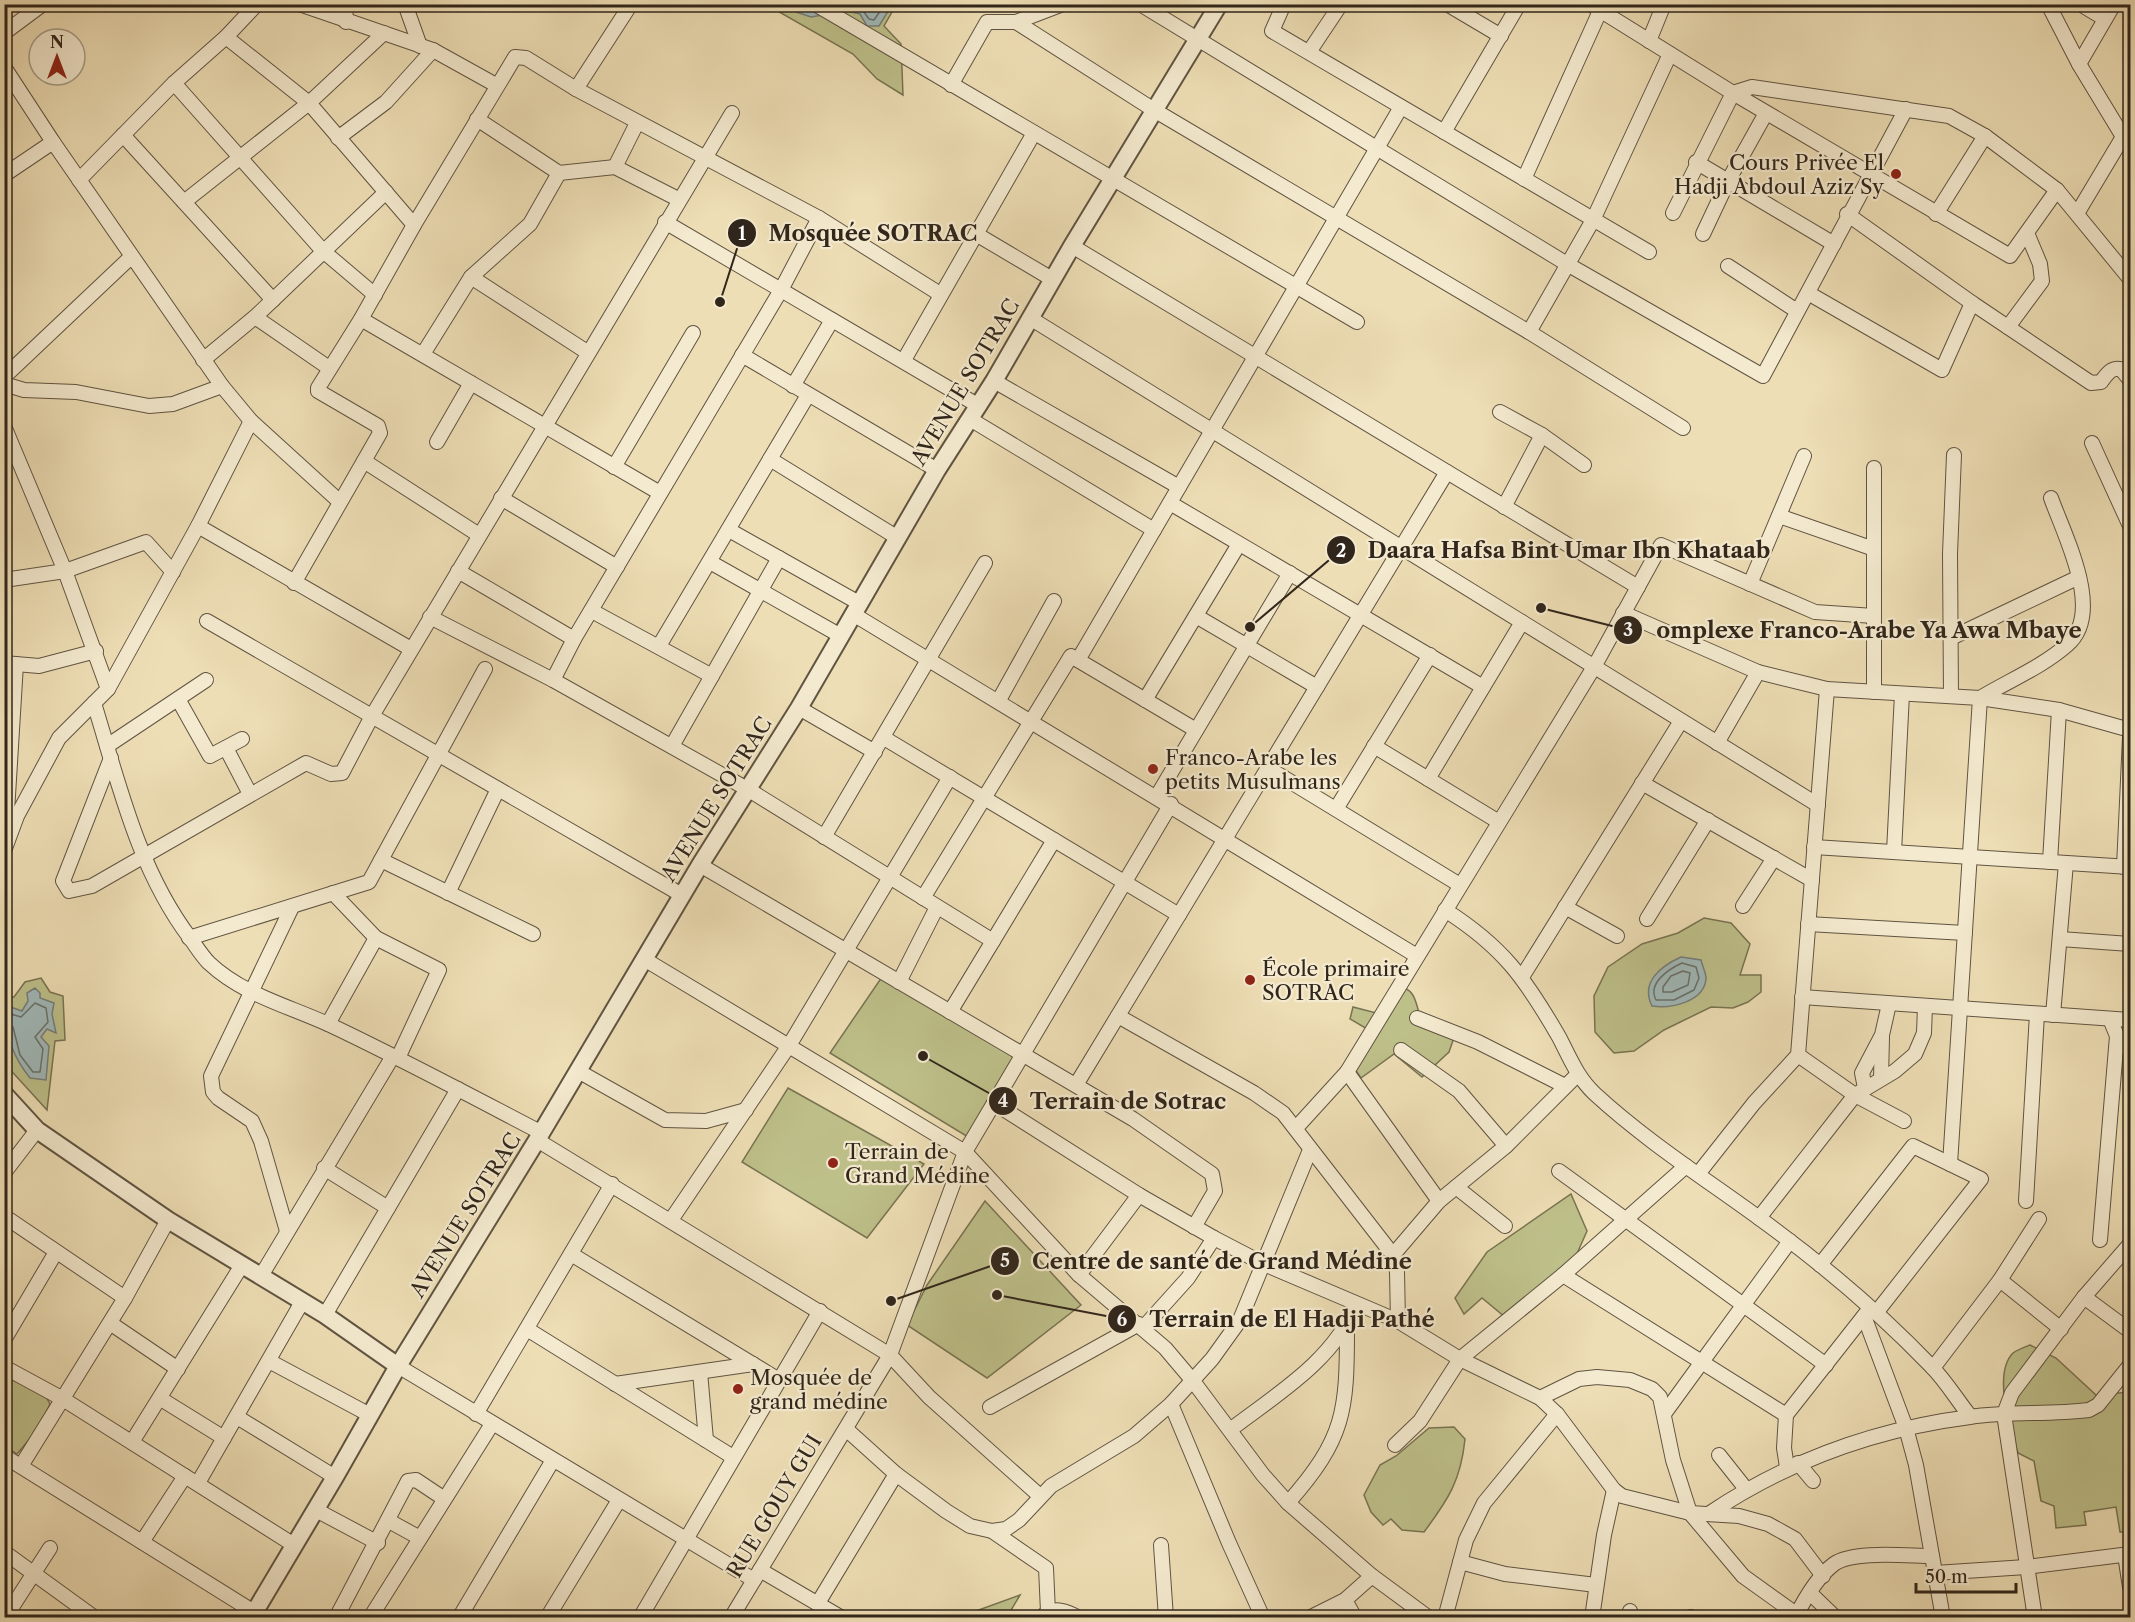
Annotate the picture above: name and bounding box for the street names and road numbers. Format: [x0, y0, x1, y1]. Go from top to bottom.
street label: AVENUE SOTRAC [905, 294, 1024, 470]
street label: AVENUE SOTRAC [655, 712, 777, 887]
street label: AVENUE SOTRAC [404, 1128, 526, 1303]
street label: RUE GOUY GUI [721, 1430, 827, 1582]

